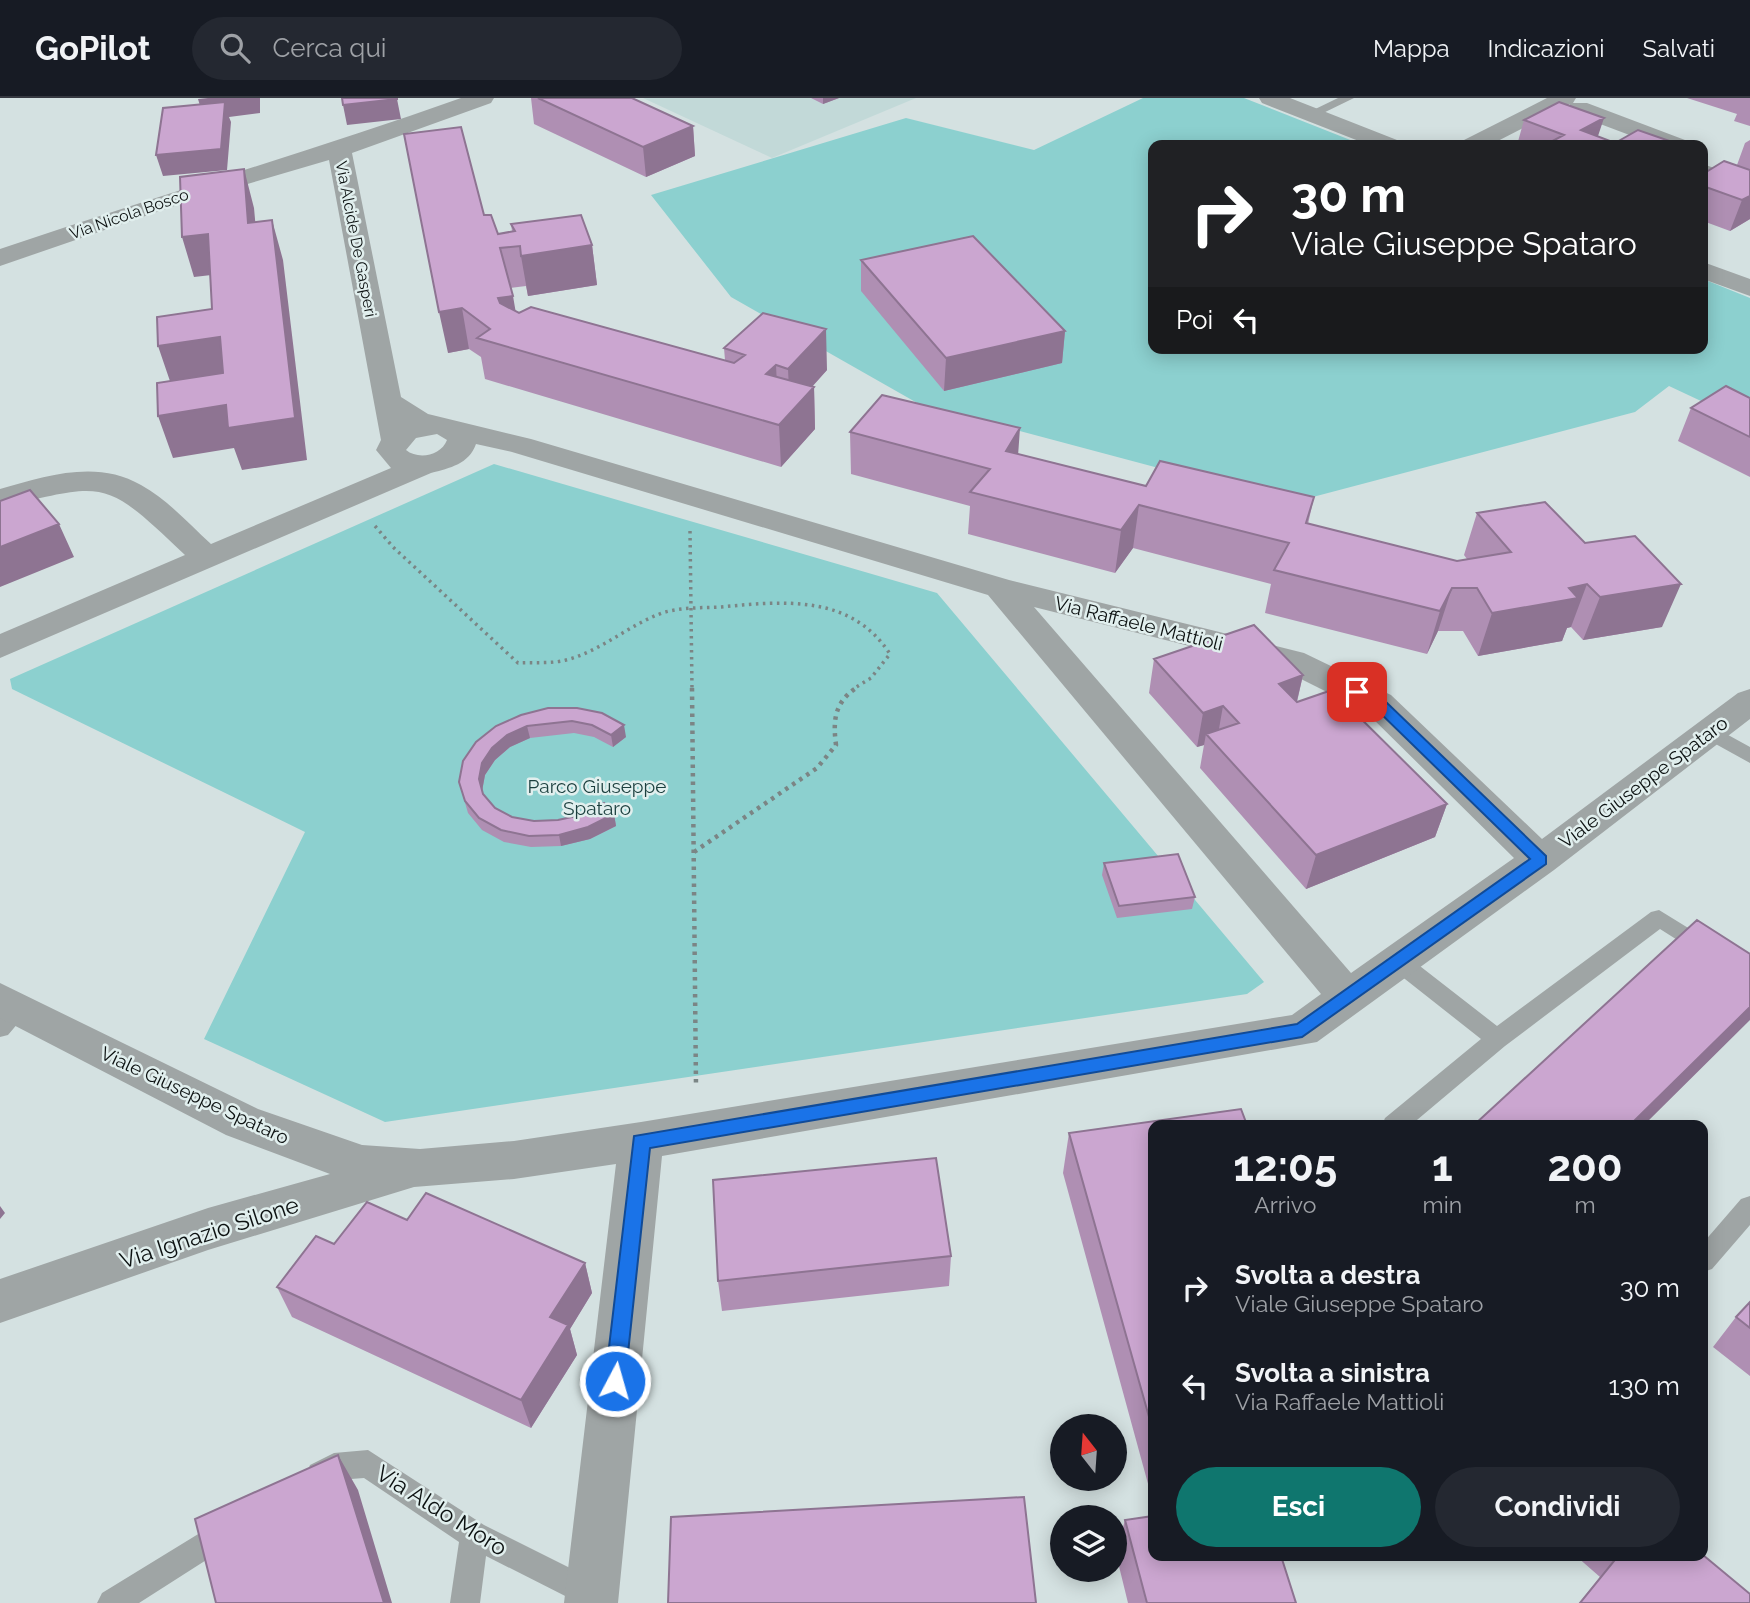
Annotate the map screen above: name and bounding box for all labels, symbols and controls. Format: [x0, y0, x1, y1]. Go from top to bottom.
search box [192, 17, 682, 80]
text: GoPilot [35, 29, 150, 68]
icon: search [216, 29, 254, 67]
text: Cerca qui [272, 33, 387, 63]
text: Mappa [1373, 34, 1450, 63]
text: Indicazioni [1488, 34, 1605, 63]
text: Salvati [1643, 34, 1715, 63]
street label: Via Alcide De Gasperi [332, 159, 380, 319]
text: 30 m [1291, 166, 1406, 223]
icon: right [1176, 168, 1267, 259]
street label: Via Nicola Bosco [67, 185, 191, 243]
text: Viale Giuseppe Spataro [1291, 225, 1637, 262]
icon: left [1227, 301, 1265, 339]
text: Poi [1176, 305, 1213, 335]
street label: Via Raffaele Mattioli [1052, 591, 1226, 655]
pin [1327, 662, 1387, 722]
icon: arrive [1338, 673, 1376, 711]
street label: Viale Giuseppe Spataro [1554, 711, 1732, 853]
park label: Parco Giuseppe Spataro [528, 775, 666, 819]
street label: Viale Giuseppe Spataro [97, 1042, 293, 1148]
text: 12:05 [1233, 1142, 1337, 1191]
text: 1 [1432, 1142, 1453, 1191]
text: 200 [1547, 1142, 1623, 1191]
street label: Via Ignazio Silone [116, 1190, 302, 1274]
text: Arrivo [1254, 1191, 1316, 1218]
text: min [1423, 1191, 1462, 1218]
text: m [1574, 1191, 1596, 1218]
text: Svolta a destra [1235, 1260, 1421, 1290]
icon: right [1176, 1269, 1214, 1307]
text: 30 m [1620, 1273, 1680, 1303]
text: Viale Giuseppe Spataro [1235, 1290, 1484, 1317]
position arrow [578, 1344, 652, 1418]
text: Svolta a sinistra [1235, 1358, 1430, 1388]
icon: left [1176, 1367, 1214, 1405]
text: 130 m [1609, 1371, 1680, 1401]
text: Via Raffaele Mattioli [1235, 1388, 1444, 1415]
north arrow [1050, 1414, 1127, 1491]
map controls [1050, 1414, 1127, 1582]
street label: Via Aldo Moro [372, 1459, 512, 1561]
button: Esci [1176, 1467, 1421, 1547]
button: Condividi [1435, 1467, 1680, 1547]
button: layers [1050, 1505, 1127, 1582]

